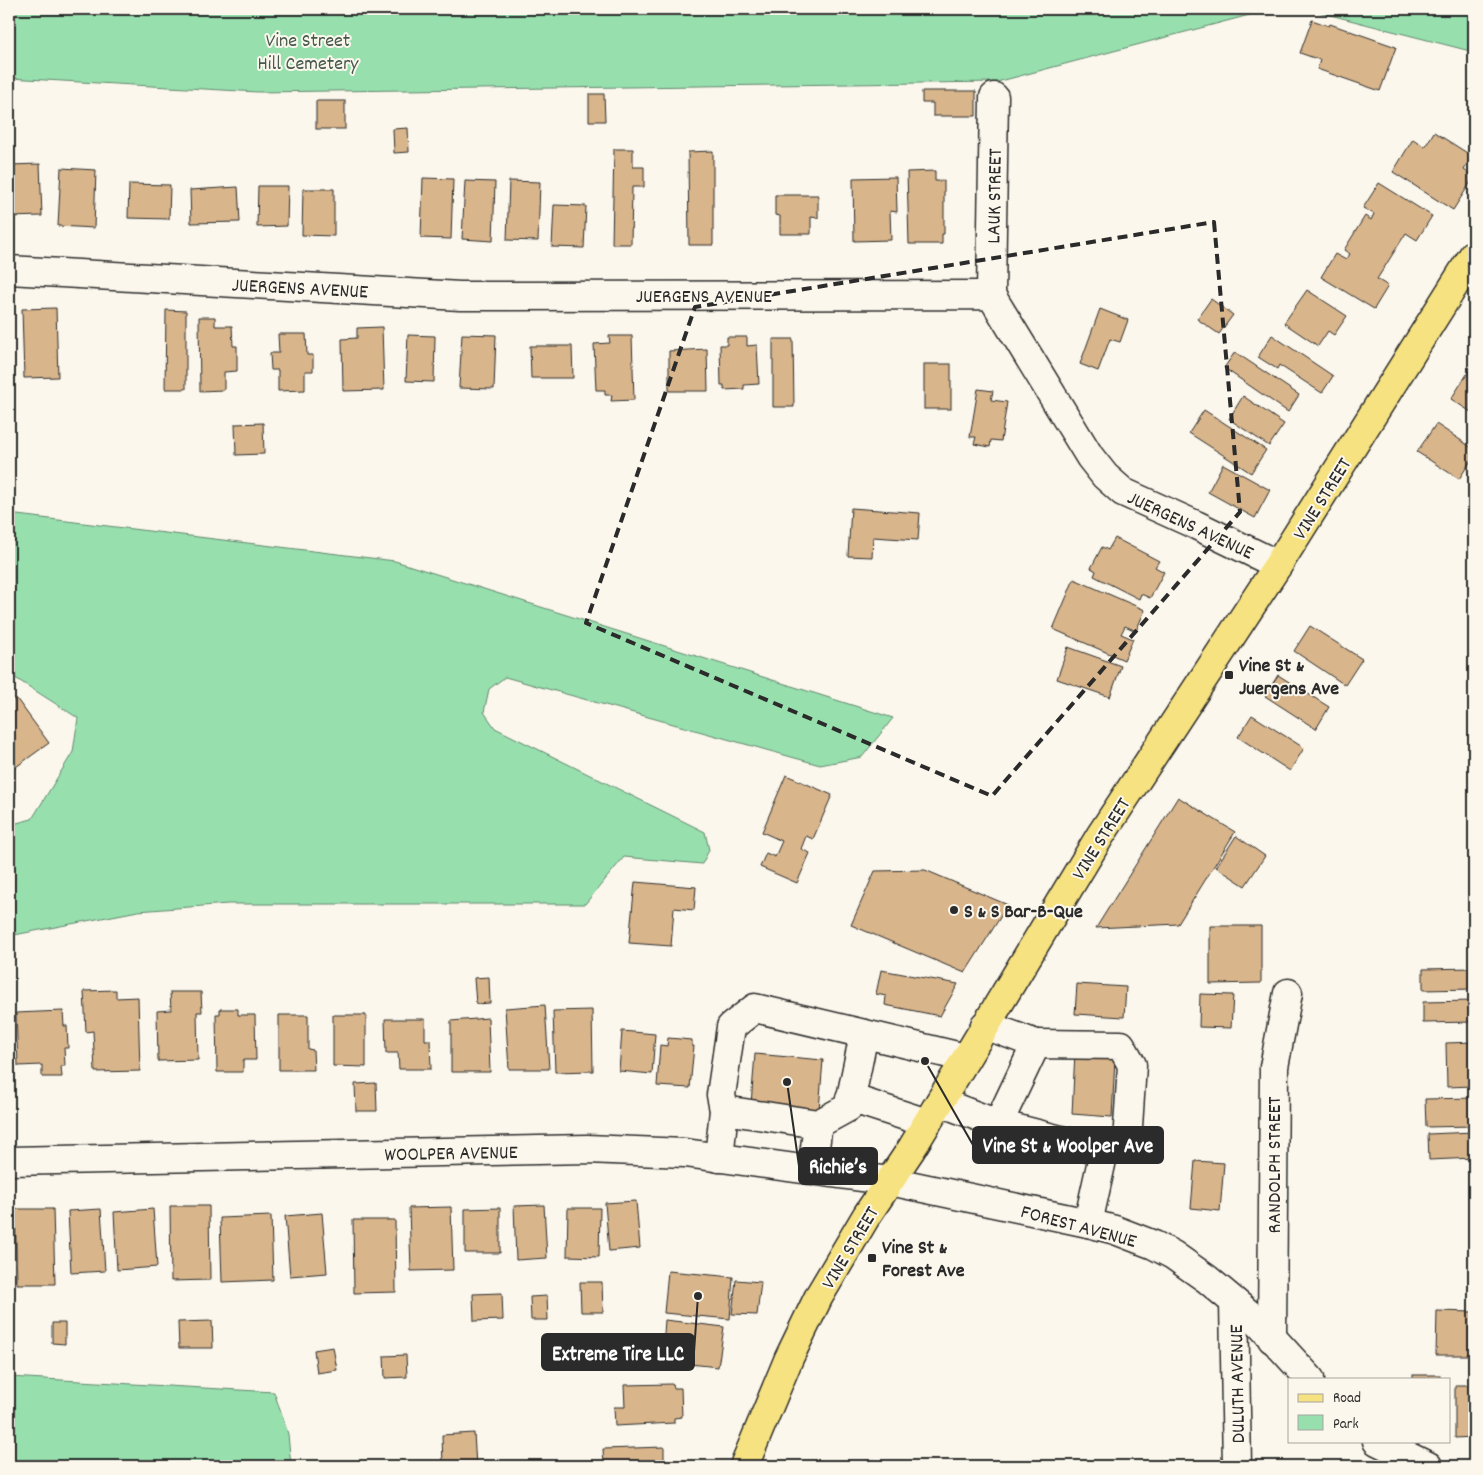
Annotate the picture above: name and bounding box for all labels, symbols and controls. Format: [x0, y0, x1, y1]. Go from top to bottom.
park label: Vine Street Hill Cemetery [258, 28, 359, 79]
street label: LAUK STREET [981, 148, 1011, 244]
street label: JUERGENS AVENUE [231, 272, 369, 308]
street label: JUERGENS AVENUE [636, 284, 772, 312]
street label: VINE STREET [1287, 453, 1360, 546]
street label: JUERGENS AVENUE [1122, 485, 1257, 568]
place label: Vine St & Juergens Ave [1239, 653, 1339, 704]
marker: Vine St & Juergens Ave [1223, 669, 1235, 681]
street label: VINE STREET [1066, 793, 1139, 886]
place label: S & S Bar-B-Que [964, 899, 1083, 927]
marker: S & S Bar-B-Que [948, 904, 960, 916]
street label: RANDOLPH STREET [1262, 1096, 1290, 1234]
callout: Vine St & Woolper Ave [973, 1127, 1163, 1163]
text: Vine St & Woolper Ave [983, 1133, 1153, 1163]
street label: WOOLPER AVENUE [384, 1140, 518, 1170]
callout: Richie’s [799, 1148, 877, 1184]
text: Richie’s [809, 1154, 867, 1184]
street label: FOREST AVENUE [1017, 1199, 1139, 1257]
street label: VINE STREET [816, 1202, 887, 1295]
place label: Vine St & Forest Ave [882, 1235, 965, 1286]
marker: Vine St & Forest Ave [866, 1252, 878, 1264]
street label: DULUTH AVENUE [1224, 1324, 1254, 1444]
callout: Extreme Tire LLC [542, 1334, 694, 1370]
text: Extreme Tire LLC [552, 1341, 685, 1371]
legend [1288, 1378, 1450, 1442]
text: Road [1333, 1388, 1361, 1410]
text: Park [1333, 1414, 1359, 1436]

